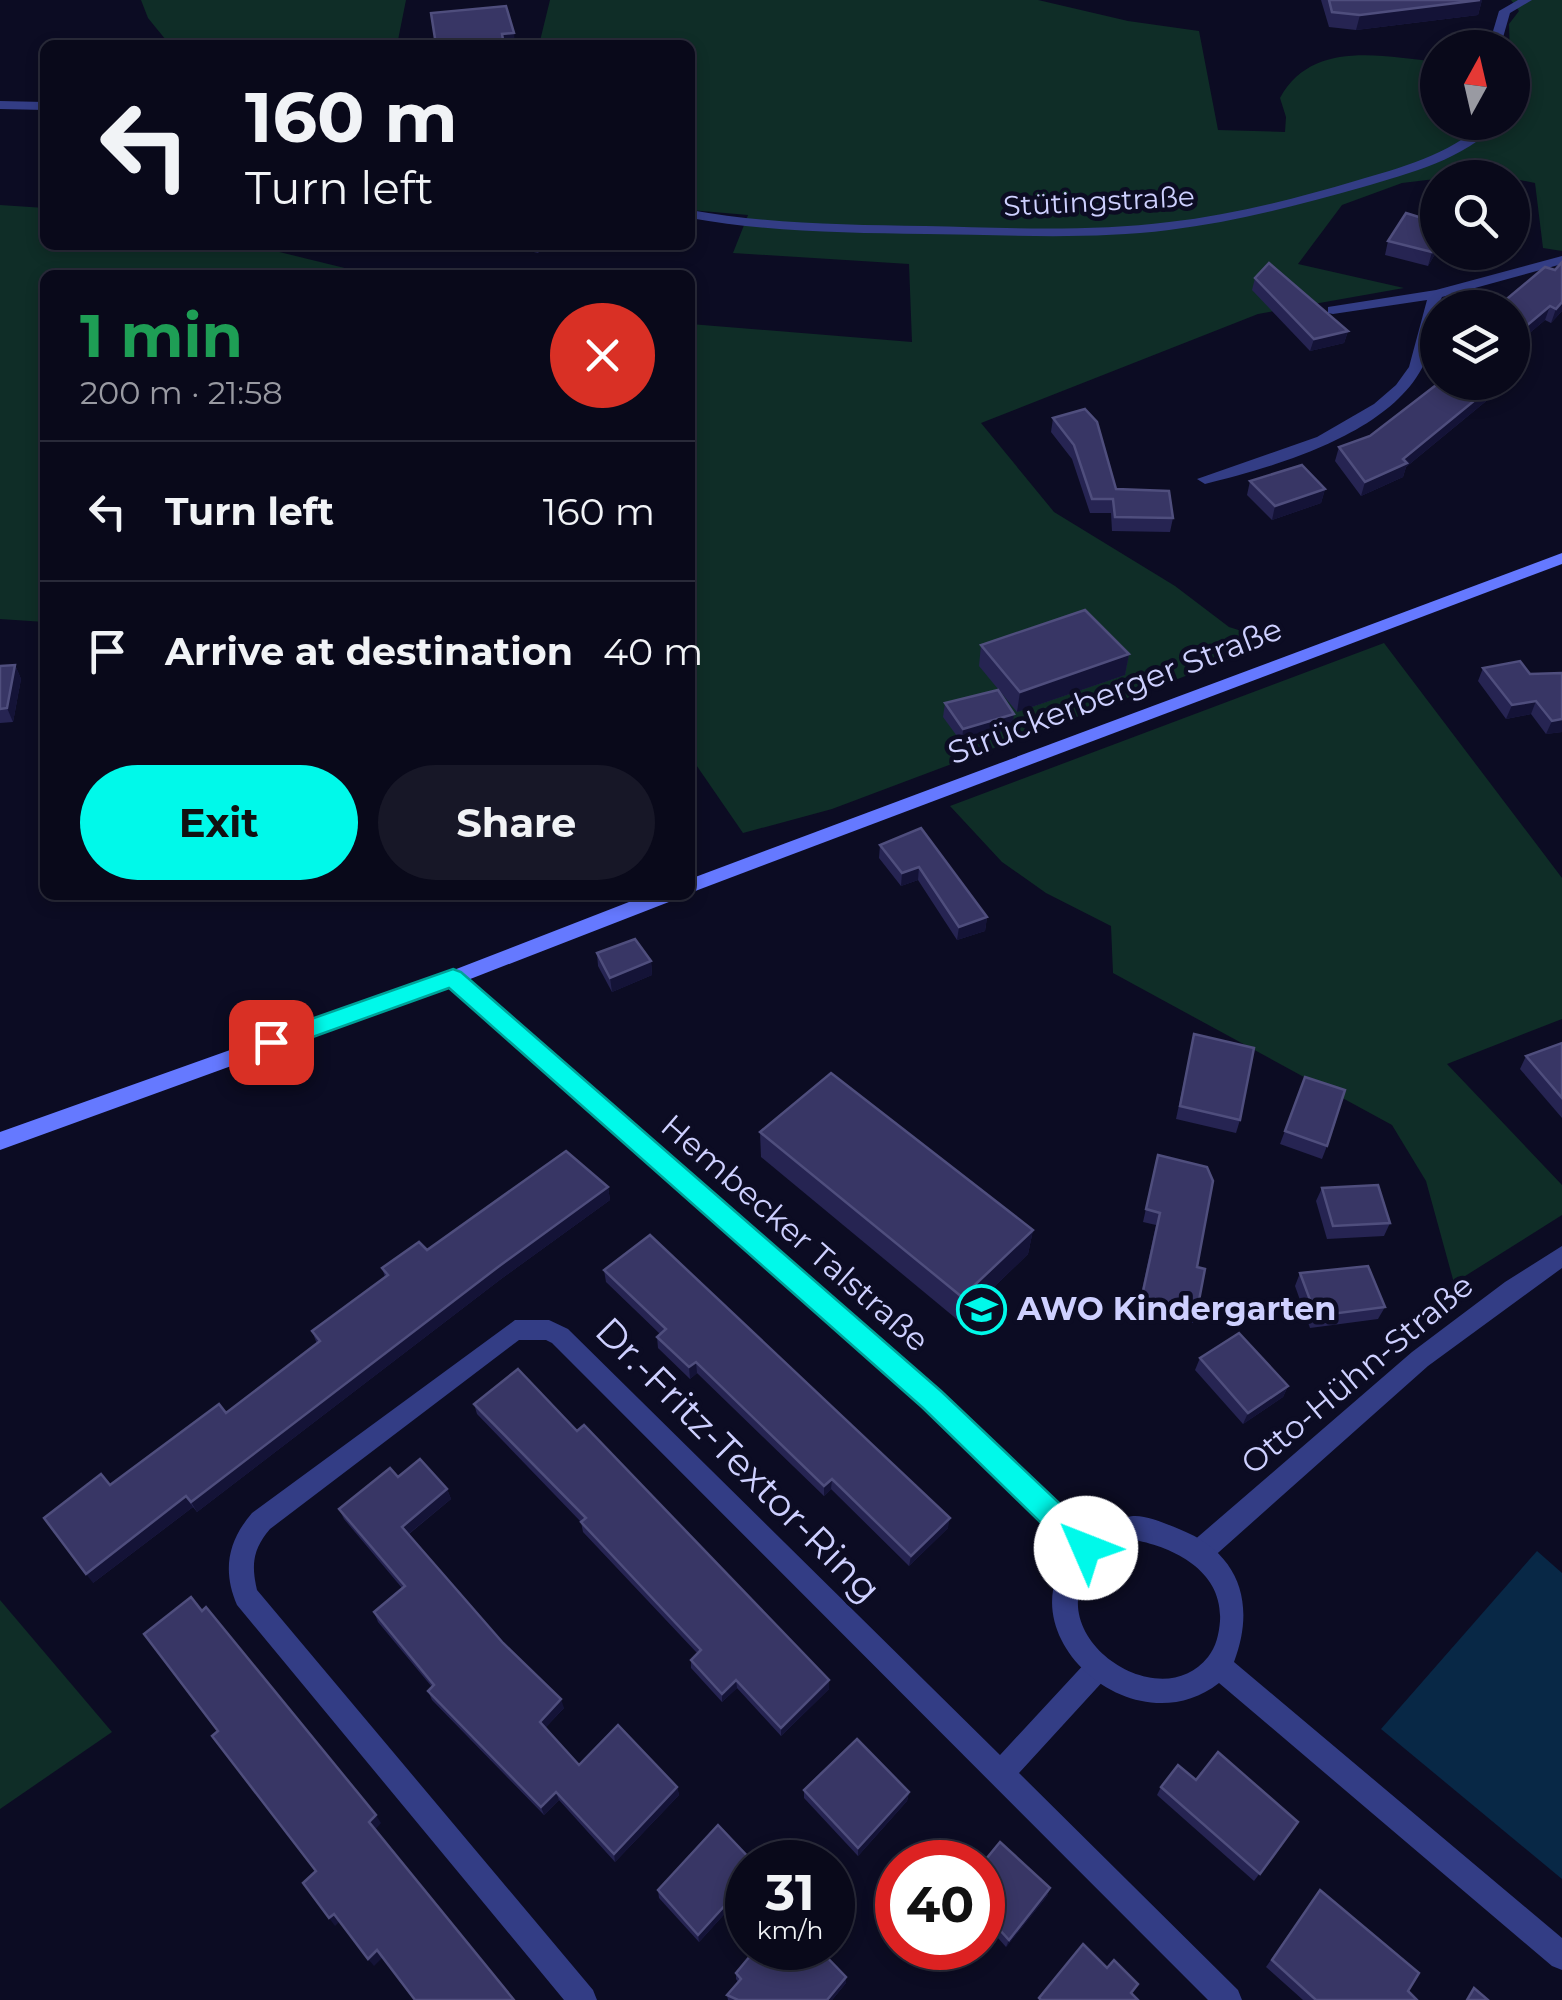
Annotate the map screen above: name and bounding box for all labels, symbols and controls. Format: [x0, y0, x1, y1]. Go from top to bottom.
north arrow [1420, 30, 1530, 140]
map controls [1420, 30, 1530, 400]
text: 160 m [245, 74, 458, 160]
icon: left [80, 80, 210, 210]
text: Turn left [245, 160, 433, 215]
button: search [1420, 160, 1530, 270]
street label: Stütingstraße [1002, 179, 1196, 223]
button: layers [1420, 290, 1530, 400]
text: 1 min [80, 299, 243, 372]
button: close [550, 303, 655, 408]
text: 200 m · 21:58 [80, 373, 283, 412]
icon: left [80, 484, 135, 539]
text: Turn left [165, 488, 334, 535]
text: 160 m [543, 488, 655, 535]
street label: Strückerberger Straße [942, 609, 1287, 772]
icon: arrive [80, 624, 135, 679]
text: Arrive at destination [165, 628, 573, 675]
text: 40 m [603, 628, 703, 675]
button: Exit [80, 765, 358, 880]
button: Share [378, 765, 655, 880]
pin [229, 1000, 314, 1085]
icon: arrive [244, 1015, 299, 1070]
street label: Hembecker Talstraße [654, 1106, 937, 1359]
street label: Otto-Hühn-Straße [1233, 1265, 1481, 1482]
school or university icon: AWO Kindergarten [956, 1283, 1008, 1335]
place label: AWO Kindergarten [1016, 1289, 1336, 1328]
street label: Dr.-Fritz-Textor-Ring [586, 1307, 891, 1612]
position arrow [1034, 1496, 1138, 1600]
speed limit sign: 40 [875, 1840, 1005, 1970]
text: 31 [765, 1862, 815, 1923]
text: km/h [757, 1915, 823, 1945]

